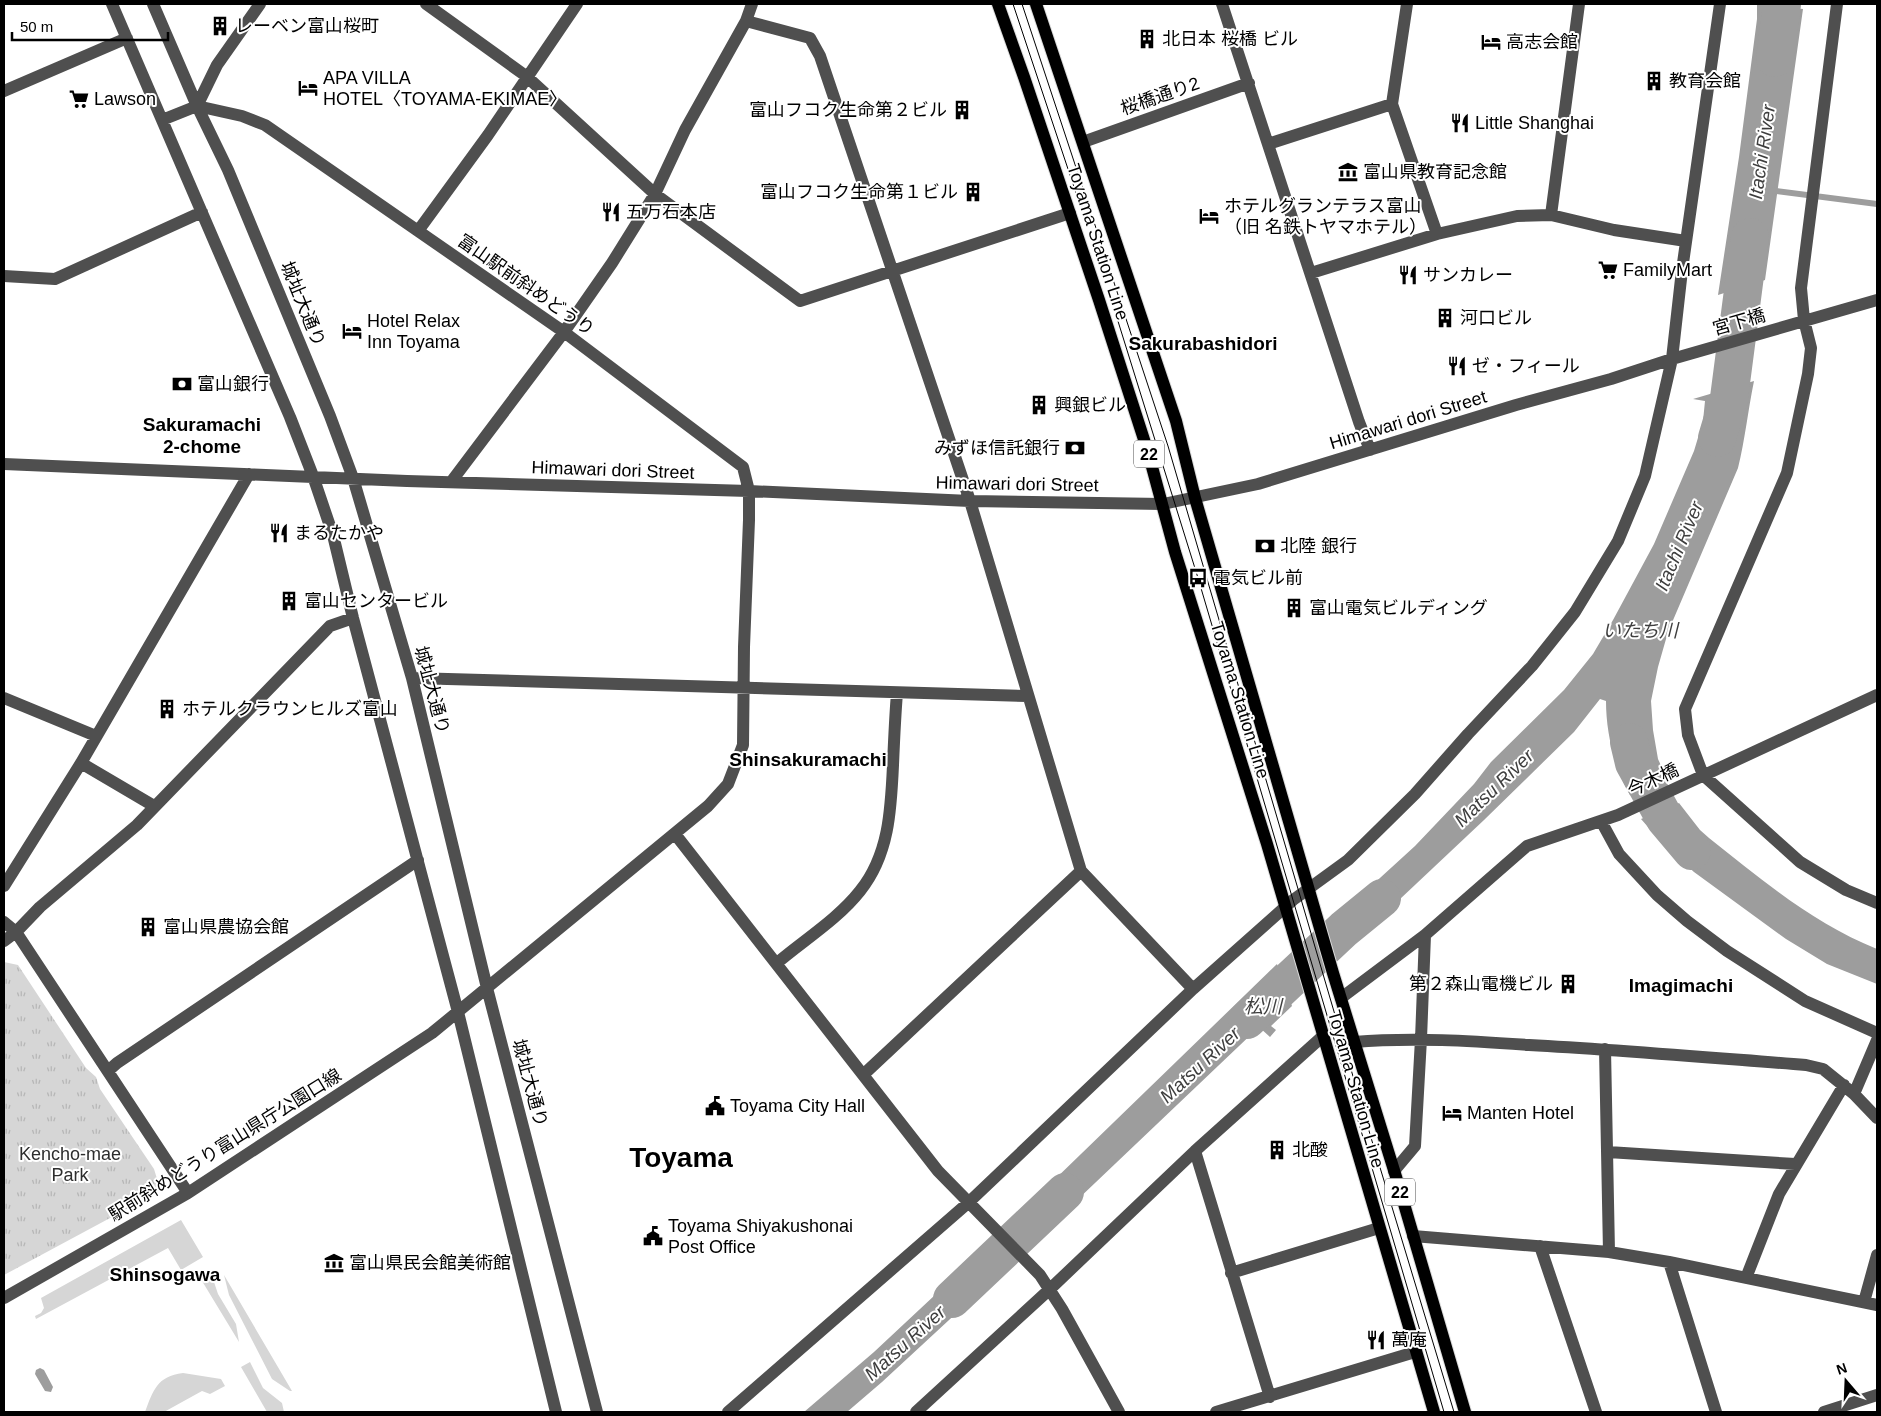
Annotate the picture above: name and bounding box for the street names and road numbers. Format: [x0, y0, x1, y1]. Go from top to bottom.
street label: 桜橋通り2 [1118, 73, 1202, 119]
street label: Toyama Station Line [1063, 161, 1133, 323]
street label: 富山駅前斜めどうり [454, 230, 598, 340]
street label: 城址大通り [277, 259, 329, 349]
street label: 宮下橋 [1710, 305, 1768, 339]
street label: Himawari dori Street [1327, 387, 1489, 453]
road number: 22 [1134, 440, 1164, 468]
street label: Himawari dori Street [531, 457, 695, 483]
street label: Himawari dori Street [935, 473, 1099, 495]
street label: Toyama Station Line [1207, 619, 1273, 781]
street label: 城址大通り [411, 644, 453, 736]
street label: 今木橋 [1624, 760, 1682, 800]
street label: Toyama Station Line [1324, 1008, 1388, 1170]
street label: 城址大通り [509, 1037, 551, 1129]
street label: 駅前斜めどうり富山県庁公園口線 [105, 1065, 345, 1225]
road number: 22 [1385, 1178, 1415, 1206]

